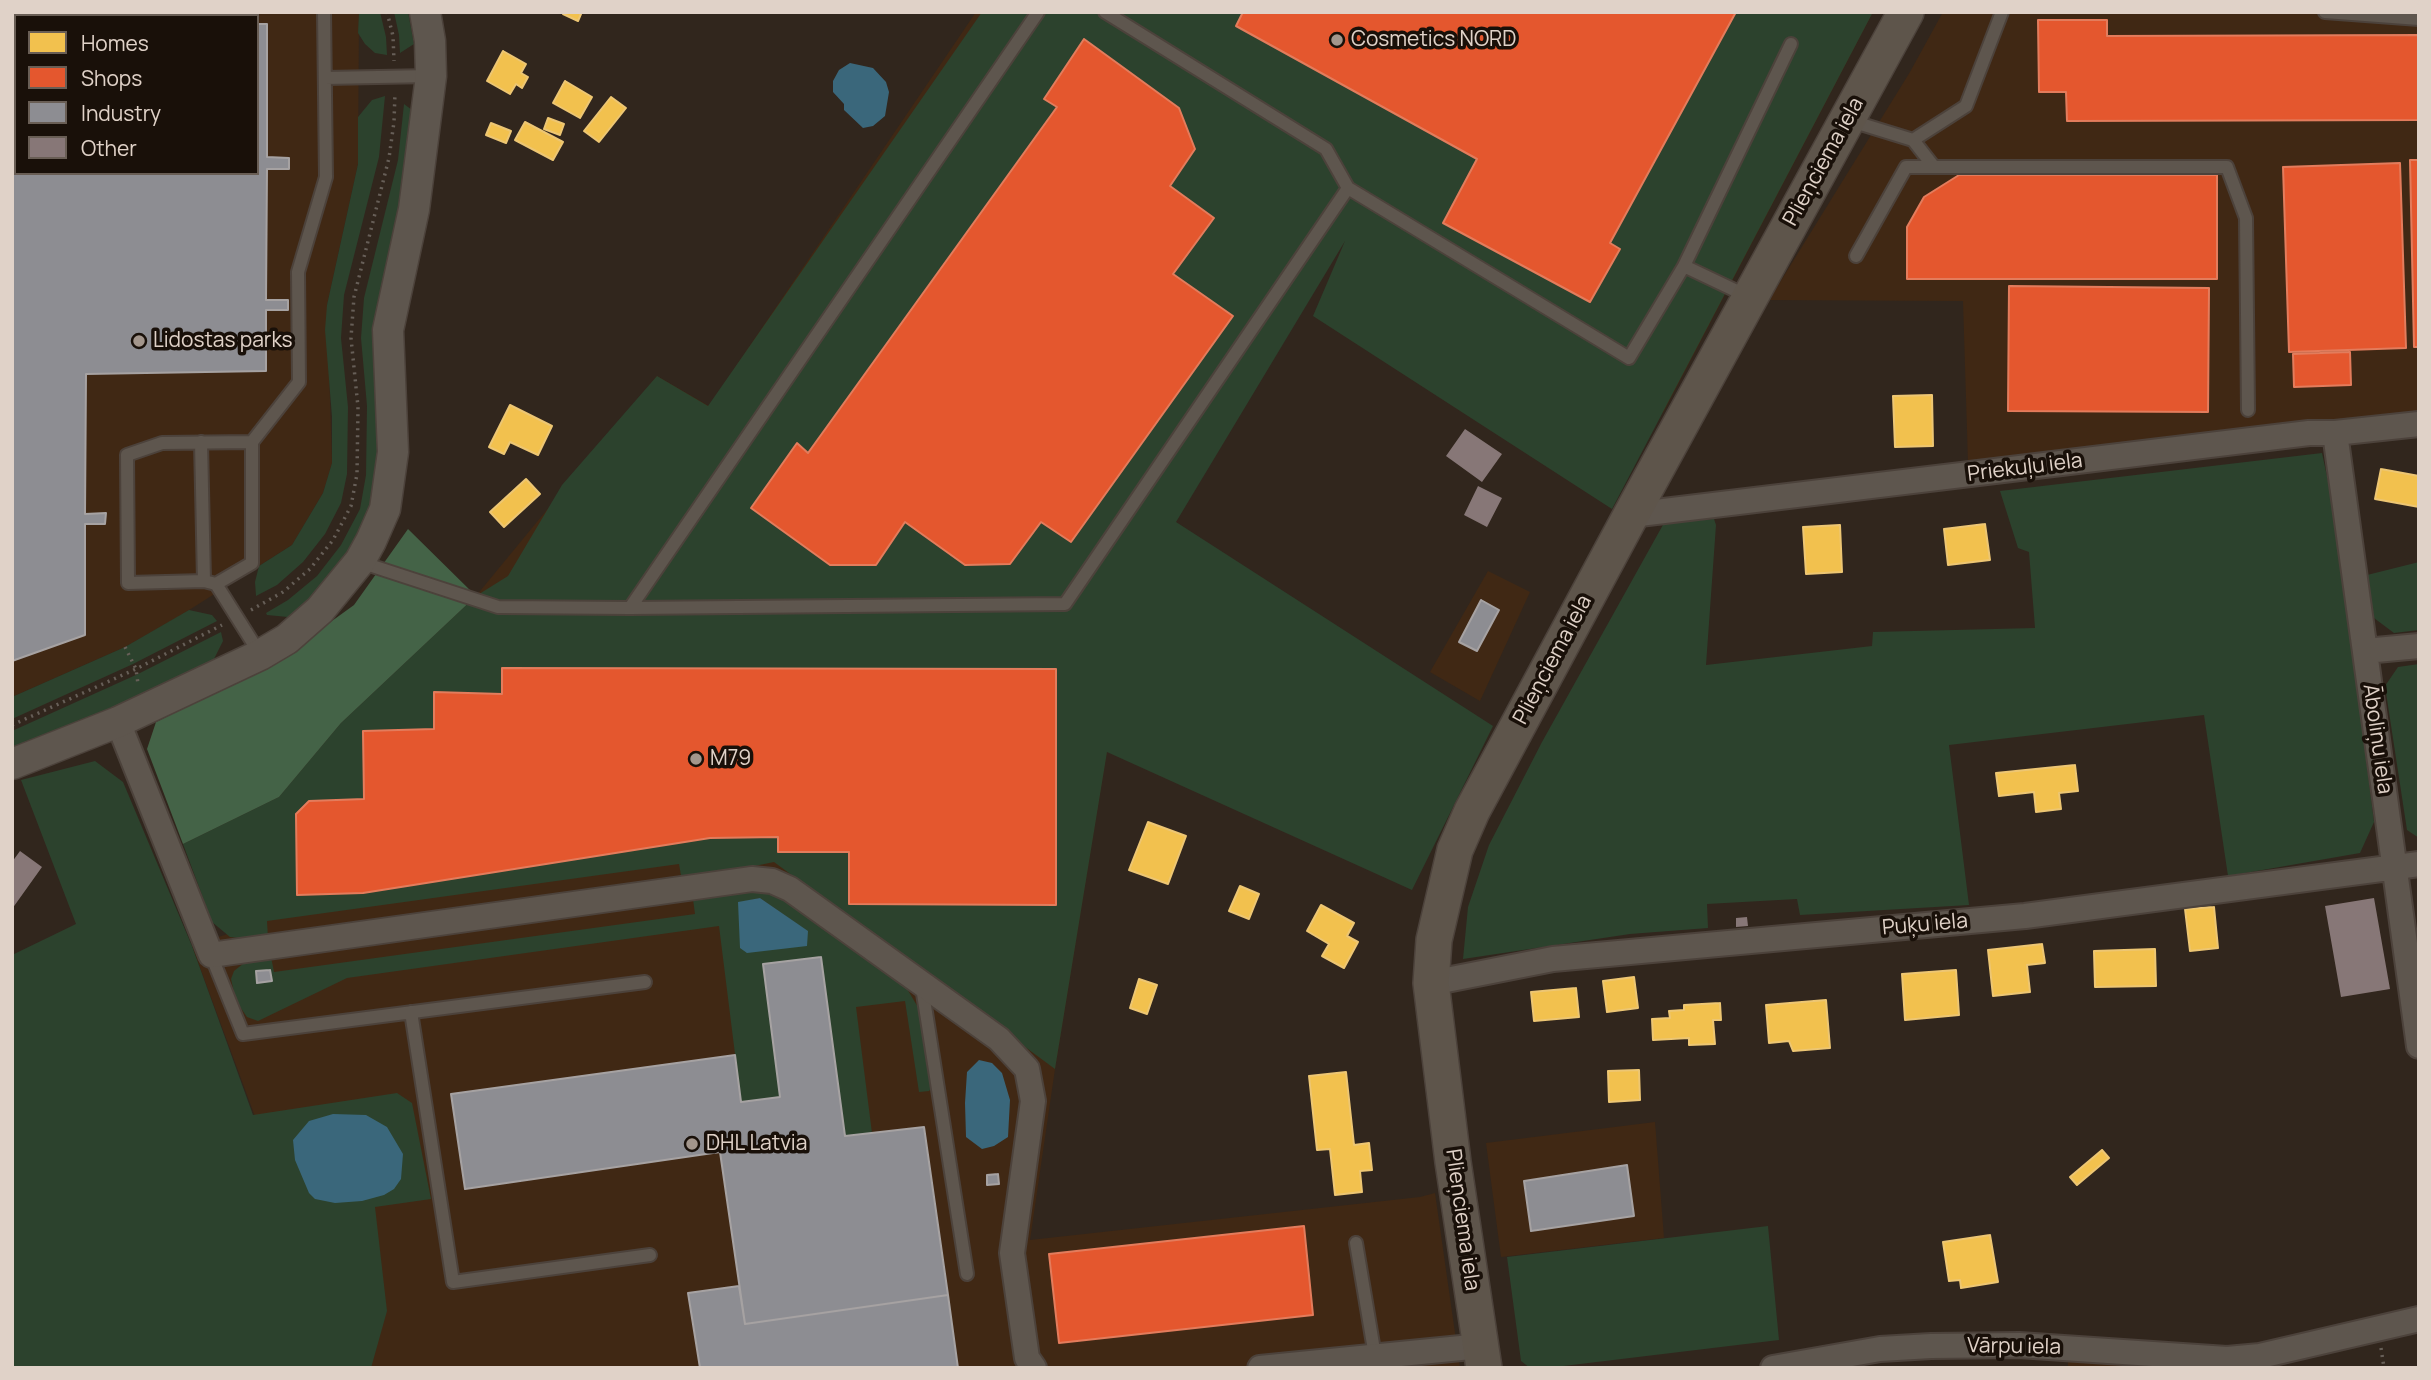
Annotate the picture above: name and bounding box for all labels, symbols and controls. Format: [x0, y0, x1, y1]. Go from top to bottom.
legend [14, 14, 259, 175]
place label: Cosmetics NORD [1351, 27, 1516, 53]
text: Homes [81, 29, 149, 57]
marker: Cosmetics NORD [1329, 32, 1345, 48]
text: Shops [81, 64, 142, 92]
street label: Plieņciema iela [1778, 93, 1870, 231]
text: Industry [81, 99, 161, 127]
text: Other [81, 134, 137, 162]
place label: Lidostas parks [153, 328, 293, 354]
marker: Lidostas parks [131, 333, 147, 349]
street label: Priekuļu iela [1966, 448, 2084, 488]
street label: Plieņciema iela [1508, 591, 1598, 729]
street label: Āboliņu iela [2357, 682, 2397, 796]
place label: M79 [710, 746, 751, 772]
marker: M79 [688, 751, 704, 767]
street label: Puķu iela [1881, 909, 1969, 941]
place label: DHL Latvia [706, 1131, 807, 1157]
marker: DHL Latvia [684, 1136, 700, 1152]
street label: Plieņciema iela [1440, 1148, 1484, 1292]
street label: Vārpu iela [1967, 1334, 2061, 1360]

